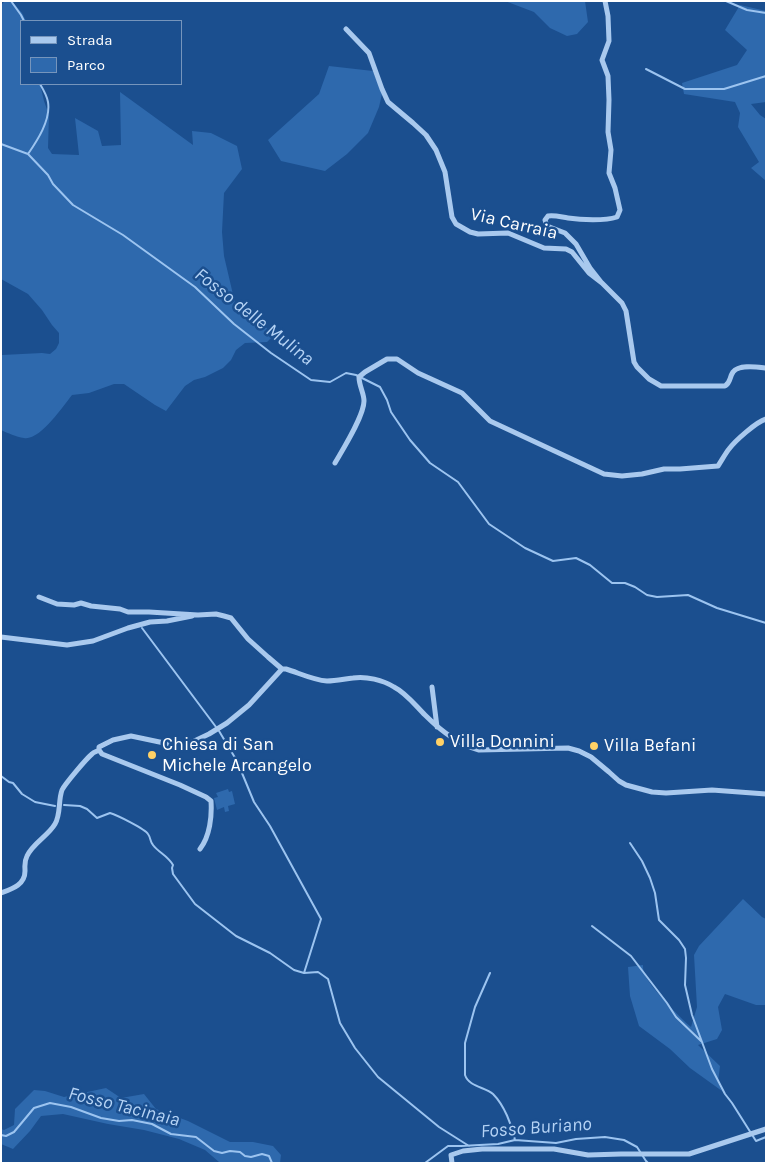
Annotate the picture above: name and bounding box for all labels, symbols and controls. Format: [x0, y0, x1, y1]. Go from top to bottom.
legend [20, 20, 182, 85]
text: Strada [67, 31, 113, 49]
text: Parco [67, 56, 105, 74]
street label: Via Carraia [468, 203, 560, 245]
water label: Fosso delle Mulina [190, 263, 318, 371]
place label: Villa Donnini [450, 731, 555, 753]
place label: Chiesa di San Michele Arcangelo [162, 734, 312, 776]
place label: Villa Befani [604, 735, 696, 757]
marker: Villa Donnini [434, 736, 446, 748]
marker: Villa Befani [588, 740, 600, 752]
marker: Chiesa di San Michele Arcangelo [146, 749, 158, 761]
water label: Fosso Tacinaia [66, 1082, 182, 1132]
water label: Fosso Buriano [480, 1113, 592, 1143]

